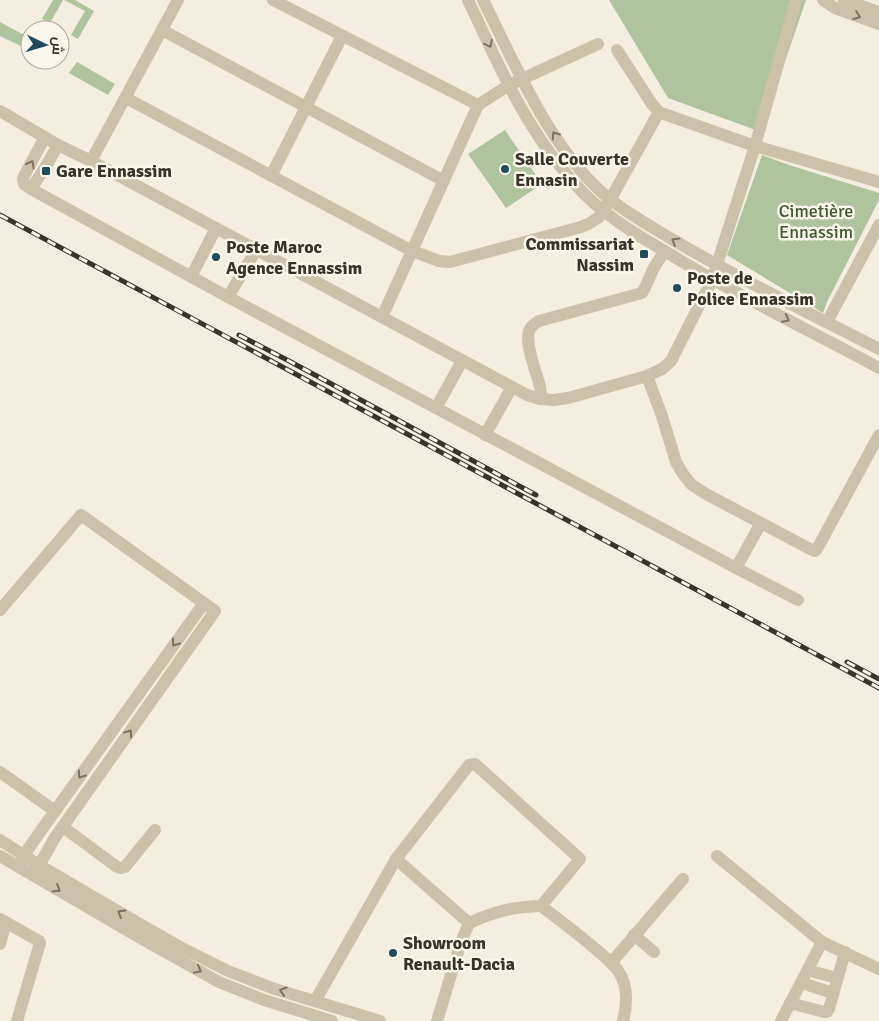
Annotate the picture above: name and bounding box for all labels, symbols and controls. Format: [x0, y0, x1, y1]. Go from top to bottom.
one-way arrow [852, 10, 861, 20]
north arrow [20, 20, 70, 70]
text: ش [48, 36, 67, 56]
one-way arrow [483, 39, 494, 48]
one-way arrow [552, 131, 561, 140]
place label: Salle Couverte Ennasin [515, 148, 629, 191]
place label: Gare Ennassim [56, 160, 172, 182]
one-way arrow [24, 161, 34, 170]
marker: Salle Couverte Ennasin [499, 163, 511, 175]
marker: Gare Ennassim [40, 165, 52, 177]
park label: Cimetière Ennassim [779, 200, 853, 243]
place label: Commissariat Nassim [525, 233, 634, 276]
place label: Poste Maroc Agence Ennassim [226, 236, 362, 279]
one-way arrow [671, 237, 680, 247]
marker: Commissariat Nassim [638, 248, 650, 260]
marker: Poste Maroc Agence Ennassim [210, 251, 222, 263]
place label: Poste de Police Ennassim [687, 267, 814, 310]
marker: Poste de Police Ennassim [671, 282, 683, 294]
one-way arrow [781, 312, 790, 322]
one-way arrow [173, 637, 181, 646]
one-way arrow [123, 729, 132, 739]
one-way arrow [78, 769, 87, 779]
one-way arrow [52, 883, 61, 893]
one-way arrow [118, 909, 127, 919]
place label: Showroom Renault-Dacia [403, 932, 515, 975]
marker: Showroom Renault-Dacia [387, 947, 399, 959]
one-way arrow [193, 964, 202, 974]
one-way arrow [279, 987, 288, 997]

